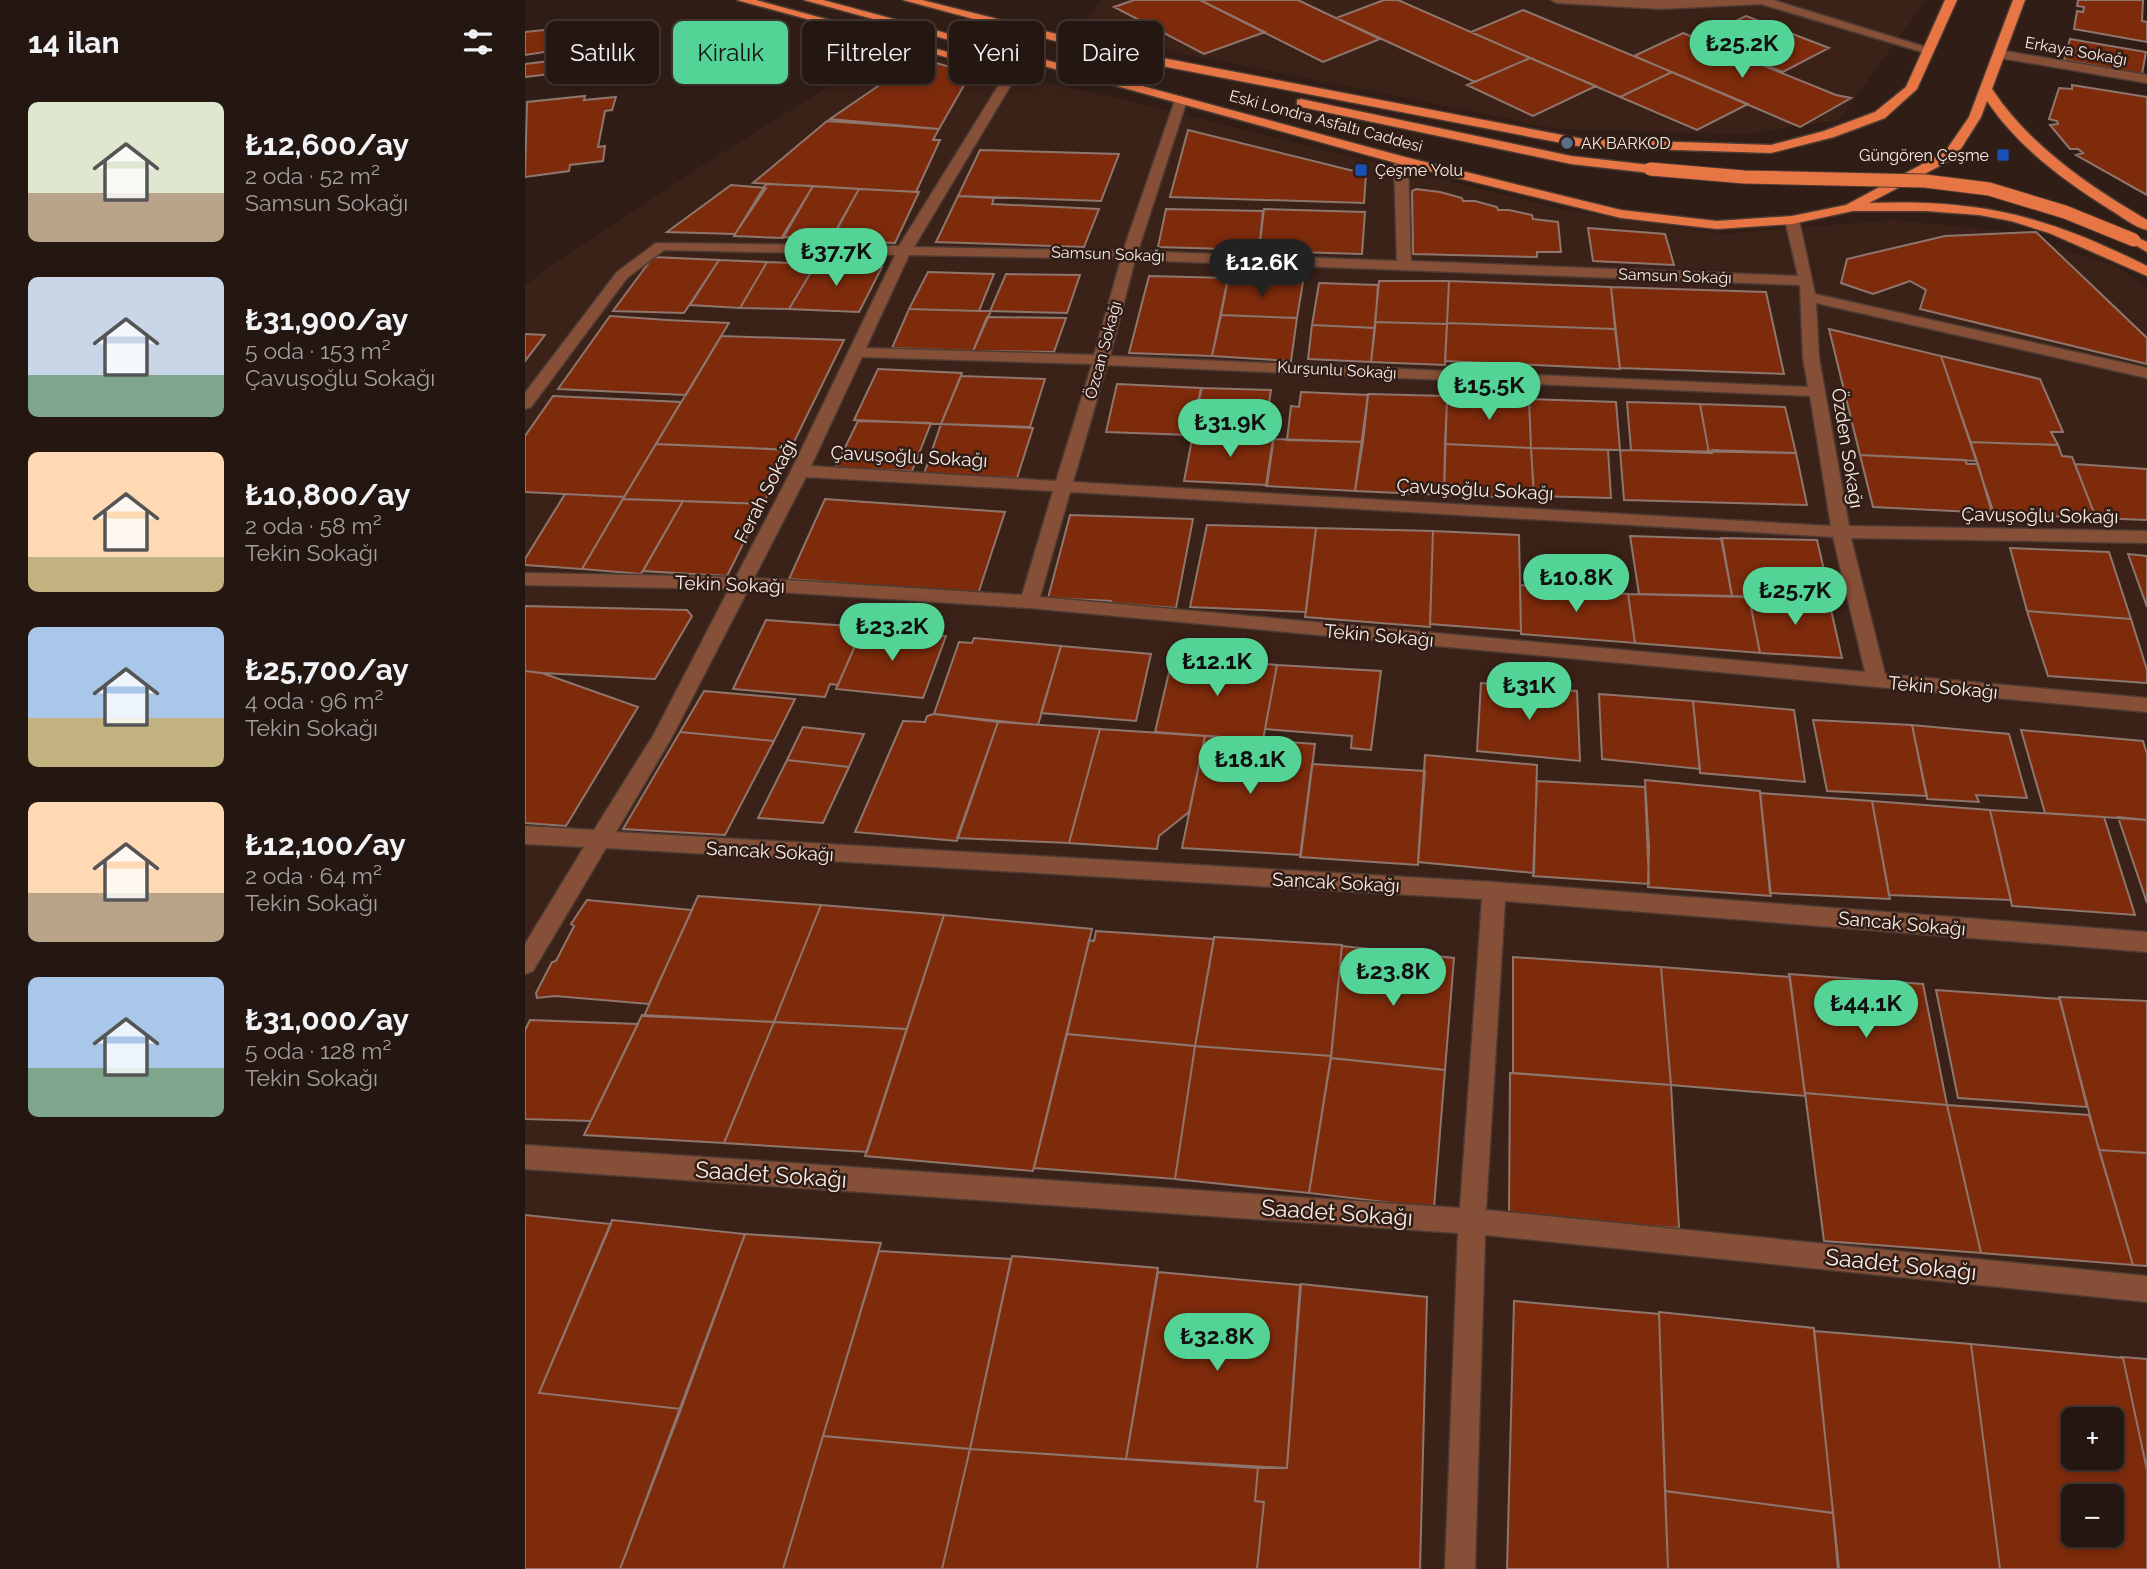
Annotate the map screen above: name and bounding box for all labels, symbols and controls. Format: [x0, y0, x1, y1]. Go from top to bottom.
pin: ₺25.2K [1685, 20, 1799, 80]
chip: Satılık [546, 21, 659, 84]
chip: Kiralık [673, 21, 788, 84]
chip: Filtreler [802, 21, 935, 84]
chip: Yeni [949, 21, 1044, 84]
chip: Daire [1058, 21, 1163, 84]
icon: filters [459, 23, 497, 61]
text: 14 ilan [28, 25, 120, 60]
text: ₺25.2K [1706, 29, 1778, 56]
street label: Erkaya Sokağı [2024, 33, 2128, 69]
street label: Eski Londra Asfaltı Caddesi [1227, 86, 1425, 156]
text: ₺12,600/ay [245, 127, 409, 162]
icon: home [84, 130, 168, 214]
place label: AK BARKOD [1581, 134, 1671, 153]
marker: AK BARKOD [1559, 135, 1575, 151]
place label: Güngören Çeşme [1859, 146, 1989, 165]
marker: Güngören Çeşme [1995, 147, 2011, 163]
place label: Çeşme Yolu [1375, 161, 1463, 180]
text: 2 oda · 52 m² [245, 162, 380, 189]
marker: Çeşme Yolu [1353, 162, 1369, 178]
text: Samsun Sokağı [245, 189, 408, 216]
pin: ₺37.7K [779, 229, 893, 288]
text: ₺37.7K [800, 237, 872, 264]
pin: ₺12.6K [1205, 240, 1319, 299]
street label: Samsun Sokağı [1051, 243, 1165, 265]
text: ₺12.6K [1226, 248, 1298, 275]
street label: Samsun Sokağı [1618, 265, 1732, 287]
street label: Özcan Sokağı [1080, 299, 1125, 401]
text: ₺31,900/ay [245, 302, 408, 337]
icon: home [84, 305, 168, 389]
text: 5 oda · 153 m² [245, 337, 391, 364]
street label: Kurşunlu Sokağı [1277, 357, 1397, 383]
pin: ₺15.5K [1432, 362, 1546, 422]
text: Çavuşoğlu Sokağı [245, 364, 435, 391]
text: ₺15.5K [1453, 371, 1525, 398]
street label: Özden Sokağı [1828, 386, 1868, 510]
pin: ₺31.9K [1173, 400, 1287, 459]
text: ₺31.9K [1194, 408, 1266, 435]
street label: Ferah Sokağı [729, 435, 801, 547]
street label: Çavuşoğlu Sokağı [830, 441, 988, 471]
street label: Çavuşoğlu Sokağı [1396, 474, 1554, 504]
text: ₺10,800/ay [245, 477, 410, 512]
icon: home [84, 480, 168, 564]
street label: Çavuşoğlu Sokağı [1961, 503, 2119, 527]
text: 2 oda · 58 m² [245, 512, 382, 539]
text: Tekin Sokağı [245, 539, 378, 566]
pin: ₺10.8K [1519, 554, 1633, 614]
text: ₺10.8K [1539, 563, 1613, 590]
pin: ₺25.7K [1738, 568, 1852, 627]
street label: Tekin Sokağı [675, 571, 785, 597]
text: ₺25.7K [1759, 576, 1831, 603]
pin: ₺23.2K [835, 604, 949, 663]
text: ₺23.2K [855, 612, 929, 639]
street label: Tekin Sokağı [1323, 619, 1435, 651]
pin: ₺12.1K [1160, 638, 1274, 698]
text: ₺12.1K [1182, 647, 1252, 674]
text: ₺25,700/ay [245, 652, 409, 687]
icon: home [84, 655, 168, 739]
pin: ₺31K [1488, 662, 1570, 722]
text: ₺31K [1502, 671, 1556, 698]
street label: Tekin Sokağı [1887, 671, 1999, 703]
text: 4 oda · 96 m² [245, 687, 383, 714]
text: Tekin Sokağı [245, 714, 378, 741]
pin: ₺18.1K [1193, 736, 1307, 796]
text: ₺18.1K [1215, 745, 1285, 772]
text: ₺12,100/ay [245, 827, 406, 862]
icon: home [84, 830, 168, 914]
street label: Sancak Sokağı [706, 837, 834, 865]
text: 2 oda · 64 m² [245, 862, 382, 889]
street label: Sancak Sokağı [1272, 868, 1400, 896]
text: Tekin Sokağı [245, 889, 378, 916]
street label: Sancak Sokağı [1837, 906, 1967, 940]
pin: ₺23.8K [1336, 948, 1450, 1008]
text: ₺23.8K [1356, 957, 1430, 984]
pin: ₺44.1K [1809, 981, 1923, 1040]
text: ₺44.1K [1830, 989, 1902, 1016]
text: ₺31,000/ay [245, 1002, 409, 1037]
icon: home [84, 1005, 168, 1089]
text: 5 oda · 128 m² [245, 1037, 391, 1064]
text: Tekin Sokağı [245, 1064, 378, 1091]
street label: Saadet Sokağı [694, 1155, 848, 1193]
street label: Saadet Sokağı [1260, 1193, 1414, 1231]
street label: Saadet Sokağı [1824, 1243, 1978, 1285]
pin: ₺32.8K [1160, 1314, 1274, 1373]
text: ₺32.8K [1180, 1322, 1254, 1349]
map controls [2061, 1407, 2124, 1547]
button: + [2061, 1407, 2124, 1470]
button: − [2061, 1484, 2124, 1547]

